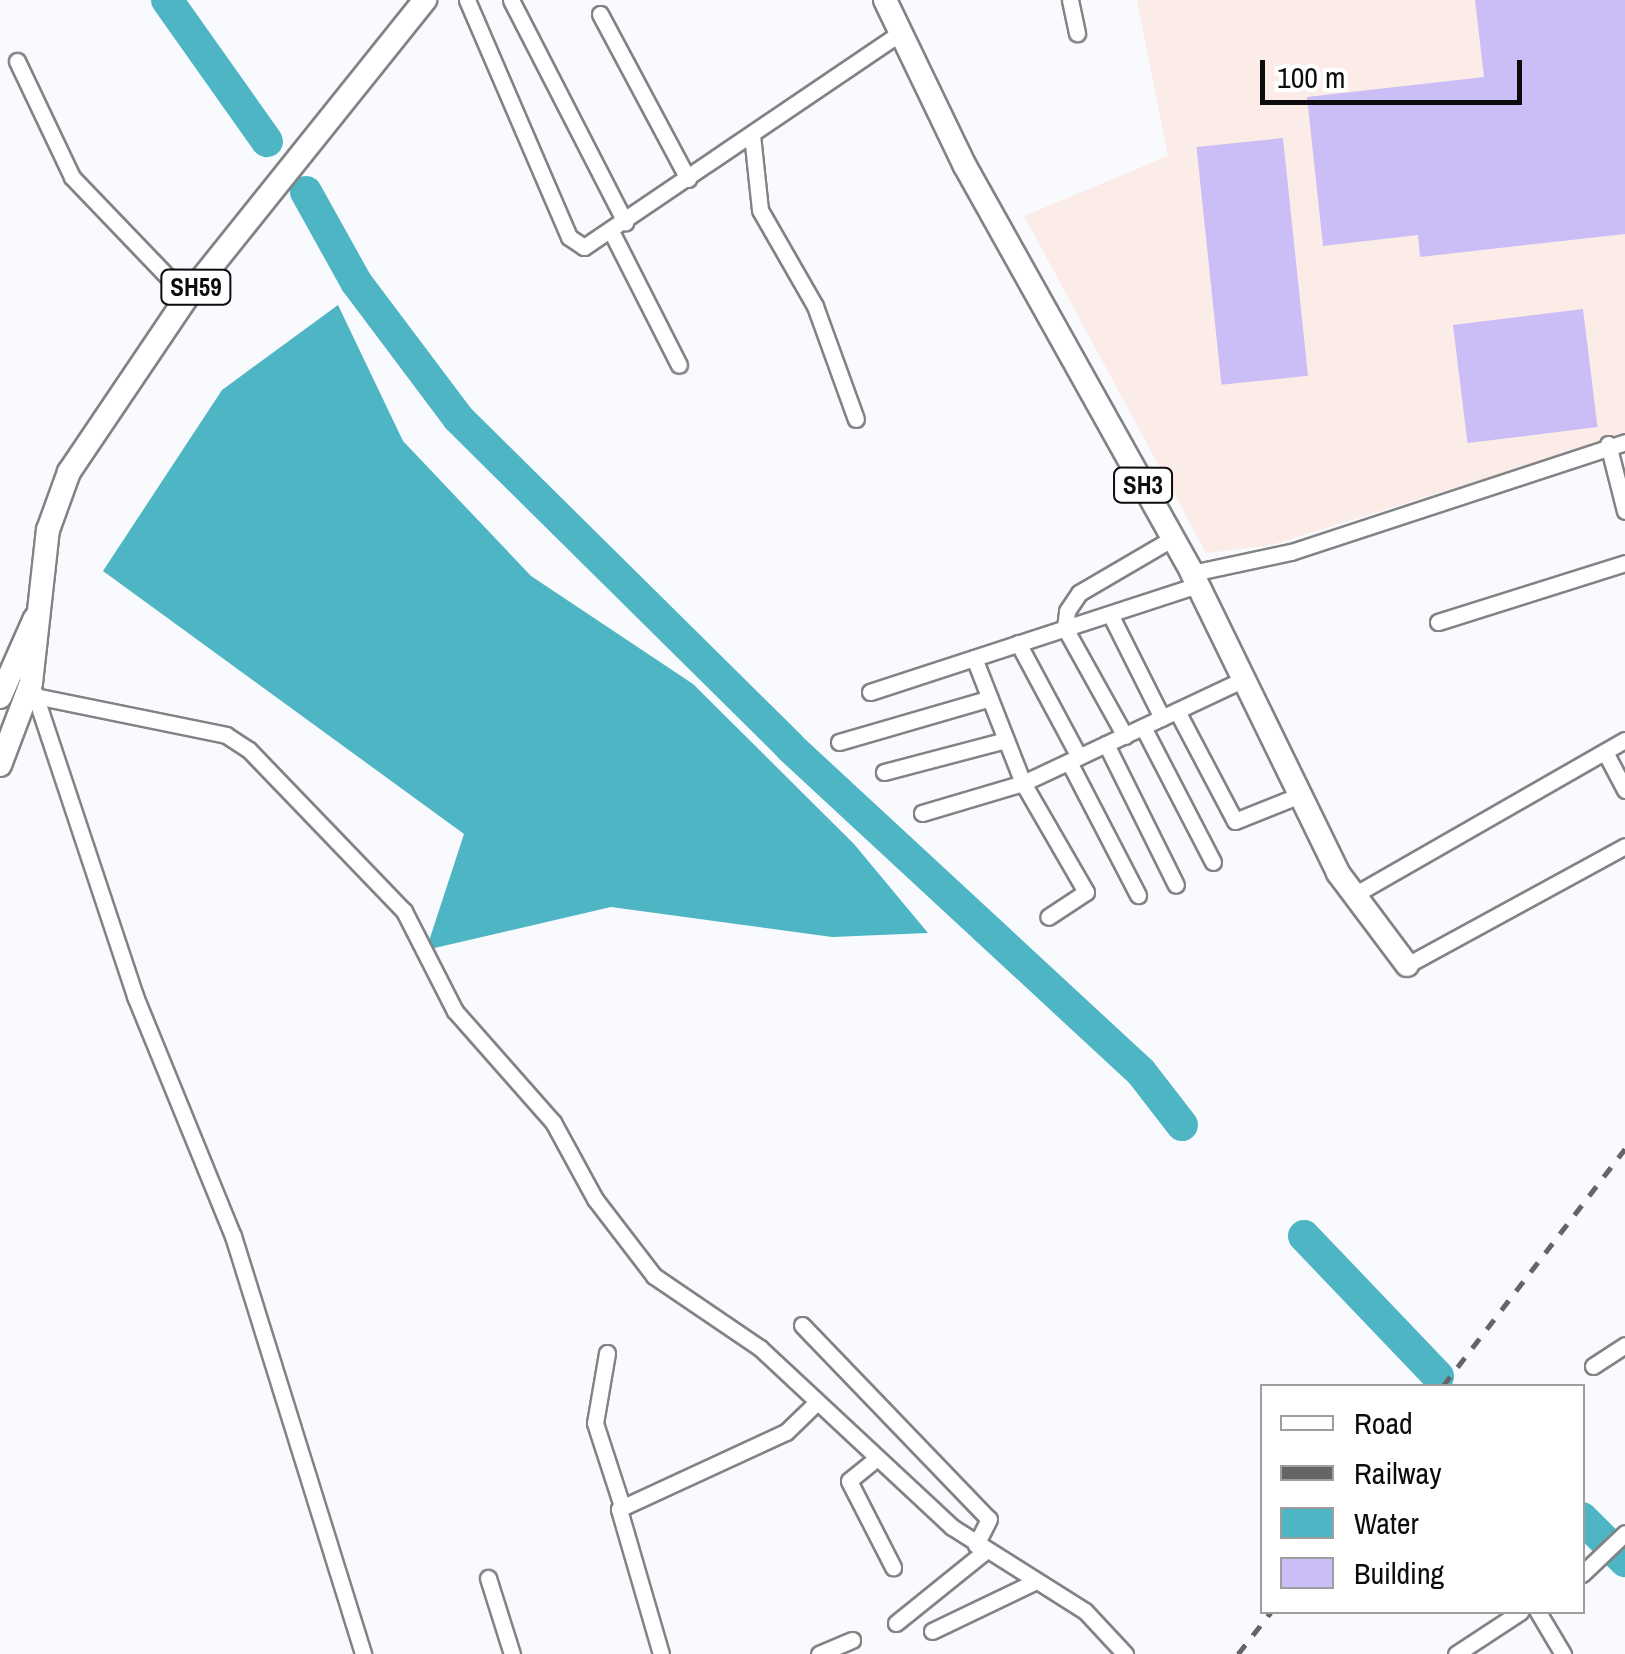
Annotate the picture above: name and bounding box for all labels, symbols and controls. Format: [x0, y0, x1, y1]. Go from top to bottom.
scale bar [1265, 40, 1528, 102]
text: 100 m [1277, 57, 1345, 97]
road number: SH59 [158, 267, 234, 307]
road number: SH3 [1113, 465, 1173, 505]
legend [1260, 1384, 1585, 1614]
text: Road [1354, 1403, 1413, 1443]
text: Railway [1354, 1453, 1441, 1493]
text: Water [1354, 1503, 1419, 1543]
text: Building [1354, 1553, 1444, 1593]

